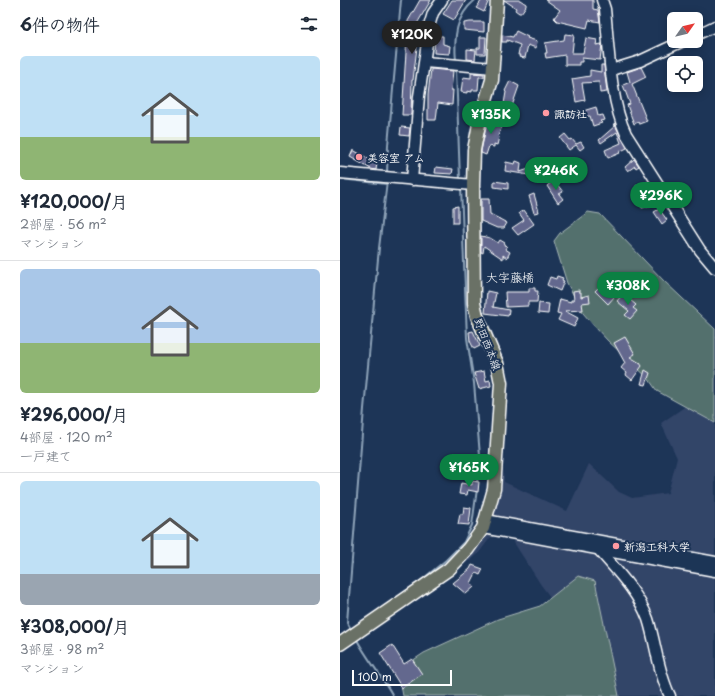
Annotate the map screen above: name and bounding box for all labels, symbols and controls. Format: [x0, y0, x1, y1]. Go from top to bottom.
text: 6件の物件 [20, 11, 100, 37]
north arrow [667, 12, 703, 48]
map controls [667, 12, 703, 92]
icon: filters [298, 13, 320, 35]
pin: ¥120K [384, 21, 440, 55]
text: ¥120K [391, 24, 433, 43]
button: locate [667, 56, 703, 92]
icon: home [134, 82, 206, 154]
pin: ¥135K [463, 101, 519, 135]
text: ¥135K [471, 104, 511, 123]
place label: 諏訪社 [554, 105, 587, 122]
marker: 諏訪社 [541, 108, 551, 118]
place label: 美容室 アム [367, 149, 425, 166]
marker: 美容室 アム [354, 152, 364, 162]
pin: ¥246K [528, 157, 584, 191]
text: ¥246K [534, 160, 578, 179]
pin: ¥296K [633, 182, 689, 216]
text: ¥296K [639, 185, 683, 204]
text: ¥120,000/月 [20, 188, 128, 214]
text: 2部屋 · 56 m² [20, 214, 107, 233]
text: マンション [20, 233, 84, 252]
district label: 大字藤橋 [486, 268, 534, 286]
pin: ¥308K [600, 272, 656, 306]
text: ¥308K [606, 275, 650, 294]
icon: home [134, 295, 206, 367]
street label: 野田西本線 [470, 315, 506, 373]
text: ¥296,000/月 [20, 401, 128, 427]
text: 4部屋 · 120 m² [20, 427, 113, 446]
text: 一戸建て [20, 446, 72, 465]
pin: ¥165K [441, 454, 497, 488]
text: ¥165K [449, 457, 489, 476]
icon: home [134, 507, 206, 579]
place label: 新潟工科大学 [624, 538, 690, 555]
marker: 新潟工科大学 [611, 541, 621, 551]
text: ¥308,000/月 [20, 613, 130, 639]
text: 3部屋 · 98 m² [20, 639, 105, 658]
text: マンション [20, 658, 84, 677]
scale bar [352, 668, 452, 687]
text: 100 m [358, 668, 392, 685]

